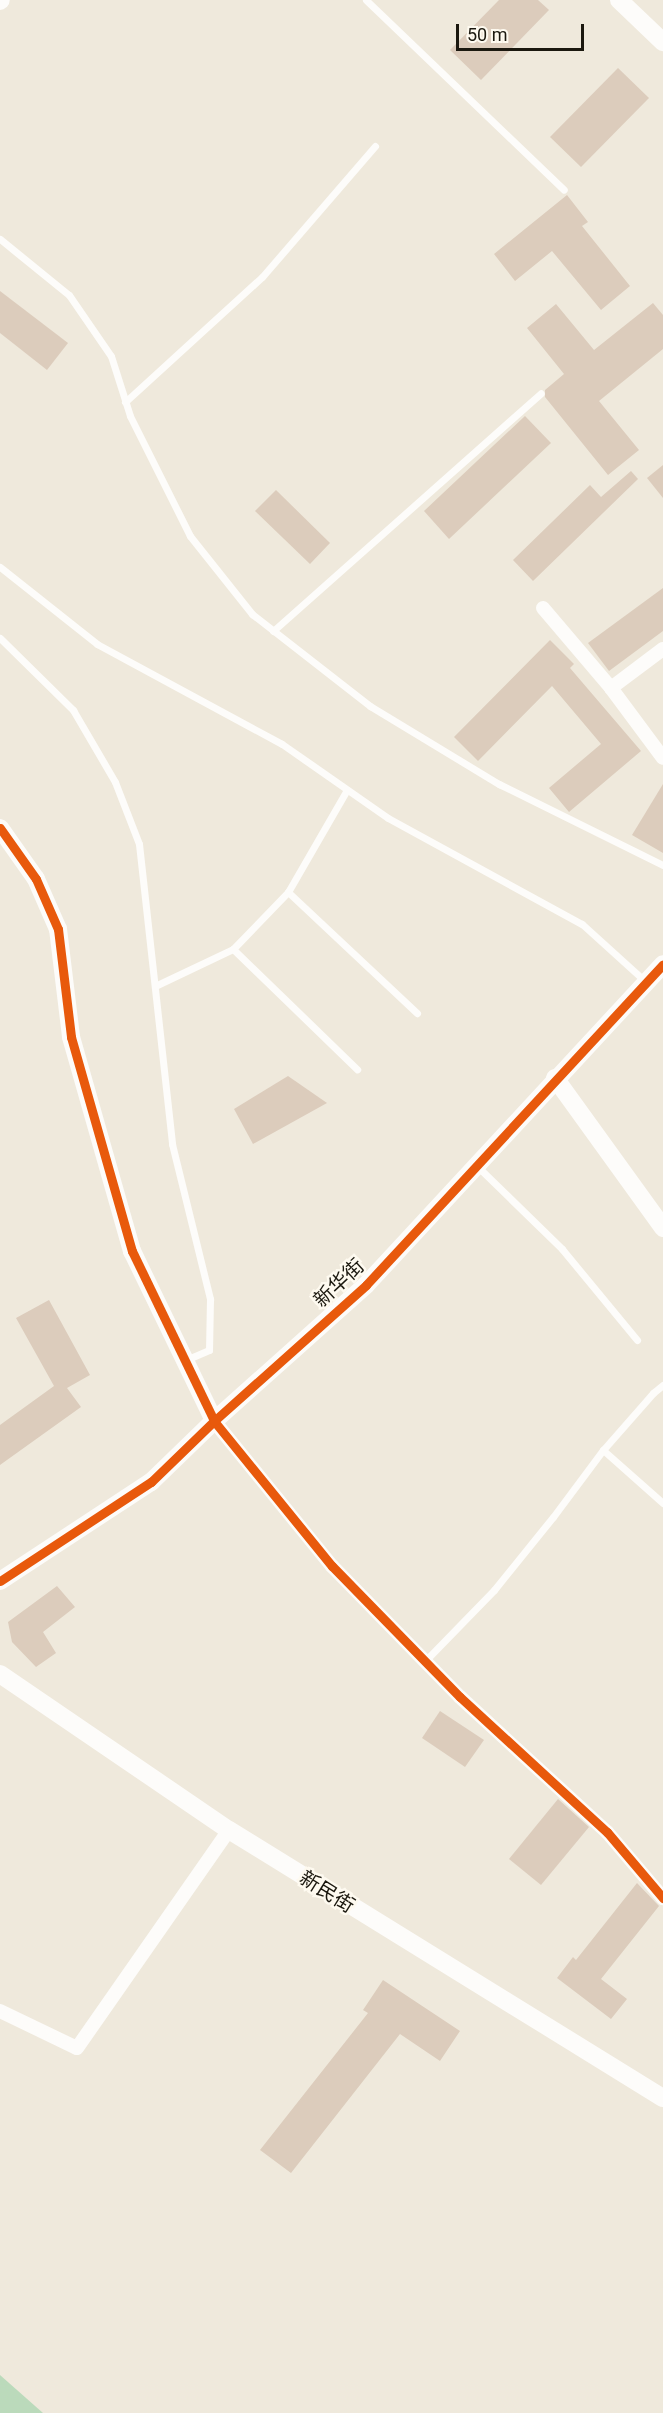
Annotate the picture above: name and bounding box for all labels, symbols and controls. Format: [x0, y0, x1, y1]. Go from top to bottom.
scale bar [459, 12, 586, 50]
text: 50 m [467, 24, 507, 45]
street label: 新华街 [309, 1254, 369, 1312]
street label: 新民街 [295, 1866, 359, 1918]

